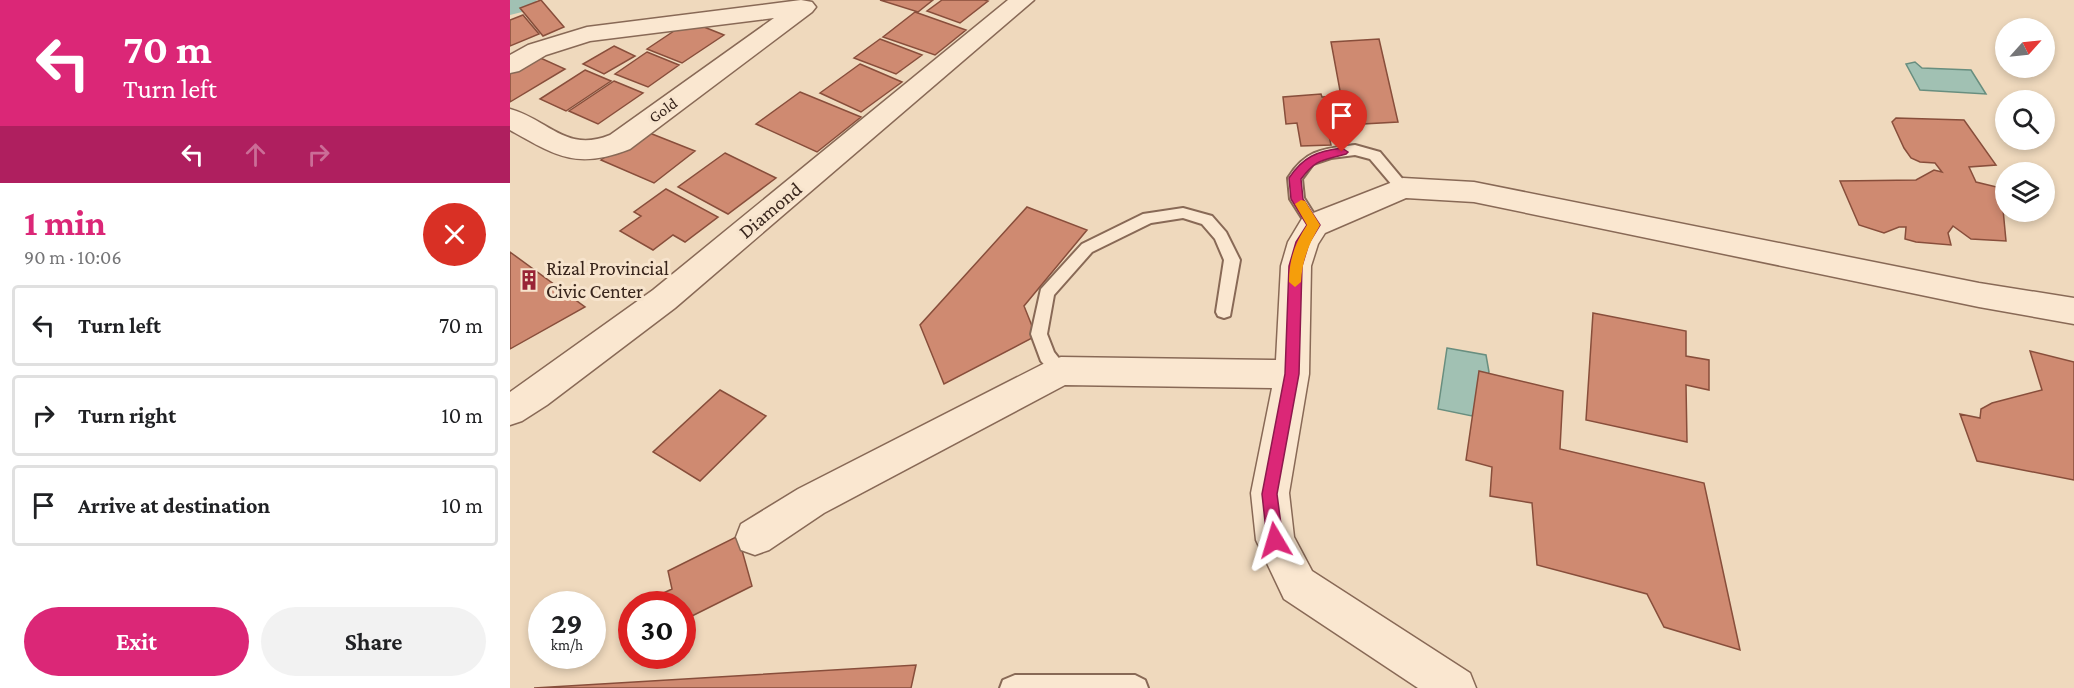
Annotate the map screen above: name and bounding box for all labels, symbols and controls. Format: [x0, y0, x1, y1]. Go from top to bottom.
north arrow [1995, 18, 2055, 78]
map controls [1995, 18, 2055, 222]
icon: left [24, 24, 102, 102]
text: 70 m [123, 25, 212, 72]
text: Turn left [123, 74, 217, 104]
pin [1316, 90, 1367, 152]
button: search [1995, 90, 2055, 150]
street label: Gold [646, 94, 681, 126]
icon: arrive [1325, 99, 1358, 132]
icon: left [176, 138, 209, 171]
icon: ahead [239, 138, 272, 171]
icon: right [302, 138, 335, 171]
button: layers [1995, 162, 2055, 222]
street label: Diamond [734, 177, 806, 243]
text: 1 min [24, 203, 106, 243]
button: close [423, 203, 486, 266]
text: 90 m · 10:06 [24, 246, 122, 268]
place label: Rizal Provincial Civic Center [546, 257, 669, 302]
building icon: Rizal Provincial Civic Center [517, 268, 541, 292]
icon: left [27, 309, 60, 342]
text: Turn left [78, 313, 161, 338]
text: 70 m [439, 313, 483, 338]
icon: right [27, 399, 60, 432]
text: Turn right [78, 403, 176, 428]
text: 10 m [441, 403, 483, 428]
icon: arrive [27, 489, 60, 522]
text: Arrive at destination [78, 493, 270, 518]
text: 10 m [441, 493, 483, 518]
position arrow [1243, 508, 1307, 572]
speed limit sign: 30 [618, 591, 696, 669]
text: 29 [551, 606, 583, 639]
button: Exit [24, 607, 249, 676]
button: Share [261, 607, 486, 676]
text: km/h [551, 637, 583, 653]

